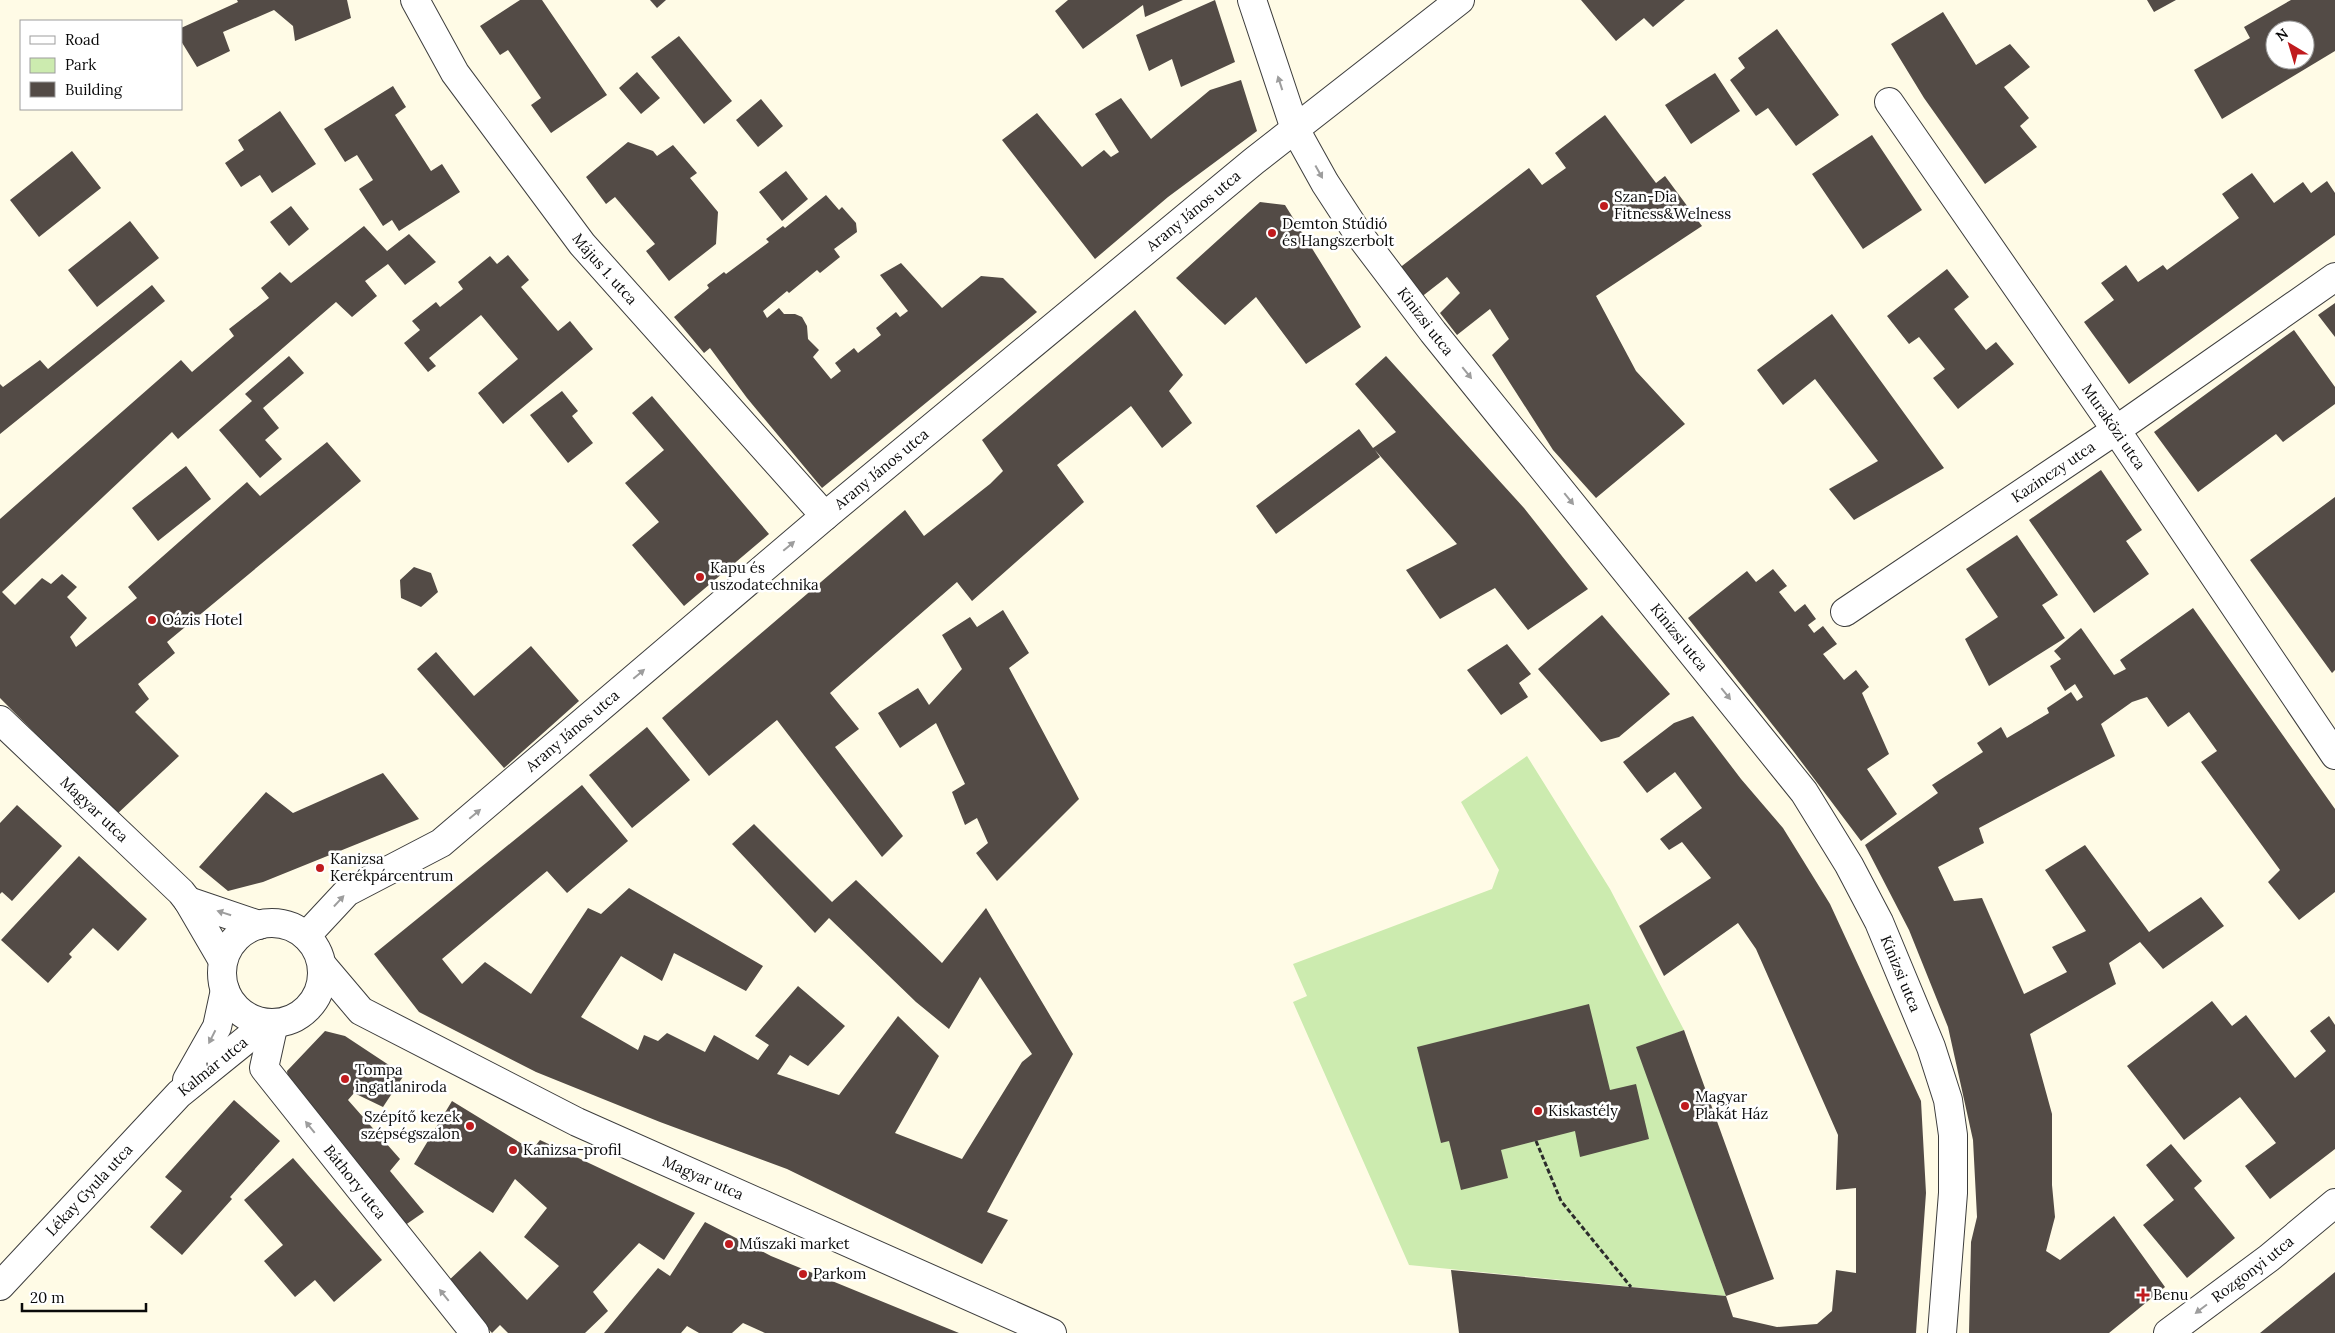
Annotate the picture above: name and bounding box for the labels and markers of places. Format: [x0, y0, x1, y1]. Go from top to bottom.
place label: Szan-Dia Fitness&Welness [1614, 187, 1731, 223]
marker: Szan-Dia Fitness&Welness [1598, 200, 1610, 212]
place label: Demton Stúdió és Hangszerbolt [1282, 214, 1394, 250]
marker: Demton Stúdió és Hangszerbolt [1266, 227, 1278, 239]
place label: Kapu és uszodatechnika [710, 558, 819, 594]
marker: Kapu és uszodatechnika [694, 571, 706, 583]
place label: Oázis Hotel [162, 610, 243, 629]
marker: Oázis Hotel [146, 614, 158, 626]
place label: Kanizsa Kerékpárcentrum [330, 849, 453, 885]
marker: Kanizsa Kerékpárcentrum [314, 862, 326, 874]
place label: Tompa ingatlaniroda [355, 1060, 447, 1096]
marker: Tompa ingatlaniroda [339, 1073, 351, 1085]
place label: Magyar Plakát Ház [1695, 1087, 1768, 1123]
marker: Magyar Plakát Ház [1679, 1100, 1691, 1112]
place label: Kiskastély [1548, 1101, 1618, 1120]
marker: Kiskastély [1532, 1105, 1544, 1117]
place label: Szépítő kezek szépségszalon [361, 1107, 460, 1143]
marker: Szépítő kezek szépségszalon [464, 1120, 476, 1132]
place label: Kanizsa-profil [523, 1140, 621, 1159]
marker: Kanizsa-profil [507, 1144, 519, 1156]
place label: Műszaki market [739, 1234, 850, 1253]
marker: Műszaki market [723, 1238, 735, 1250]
place label: Parkom [813, 1264, 866, 1283]
marker: Parkom [797, 1268, 809, 1280]
place label: Benu [2153, 1285, 2189, 1304]
marker: Benu [2137, 1289, 2149, 1301]

